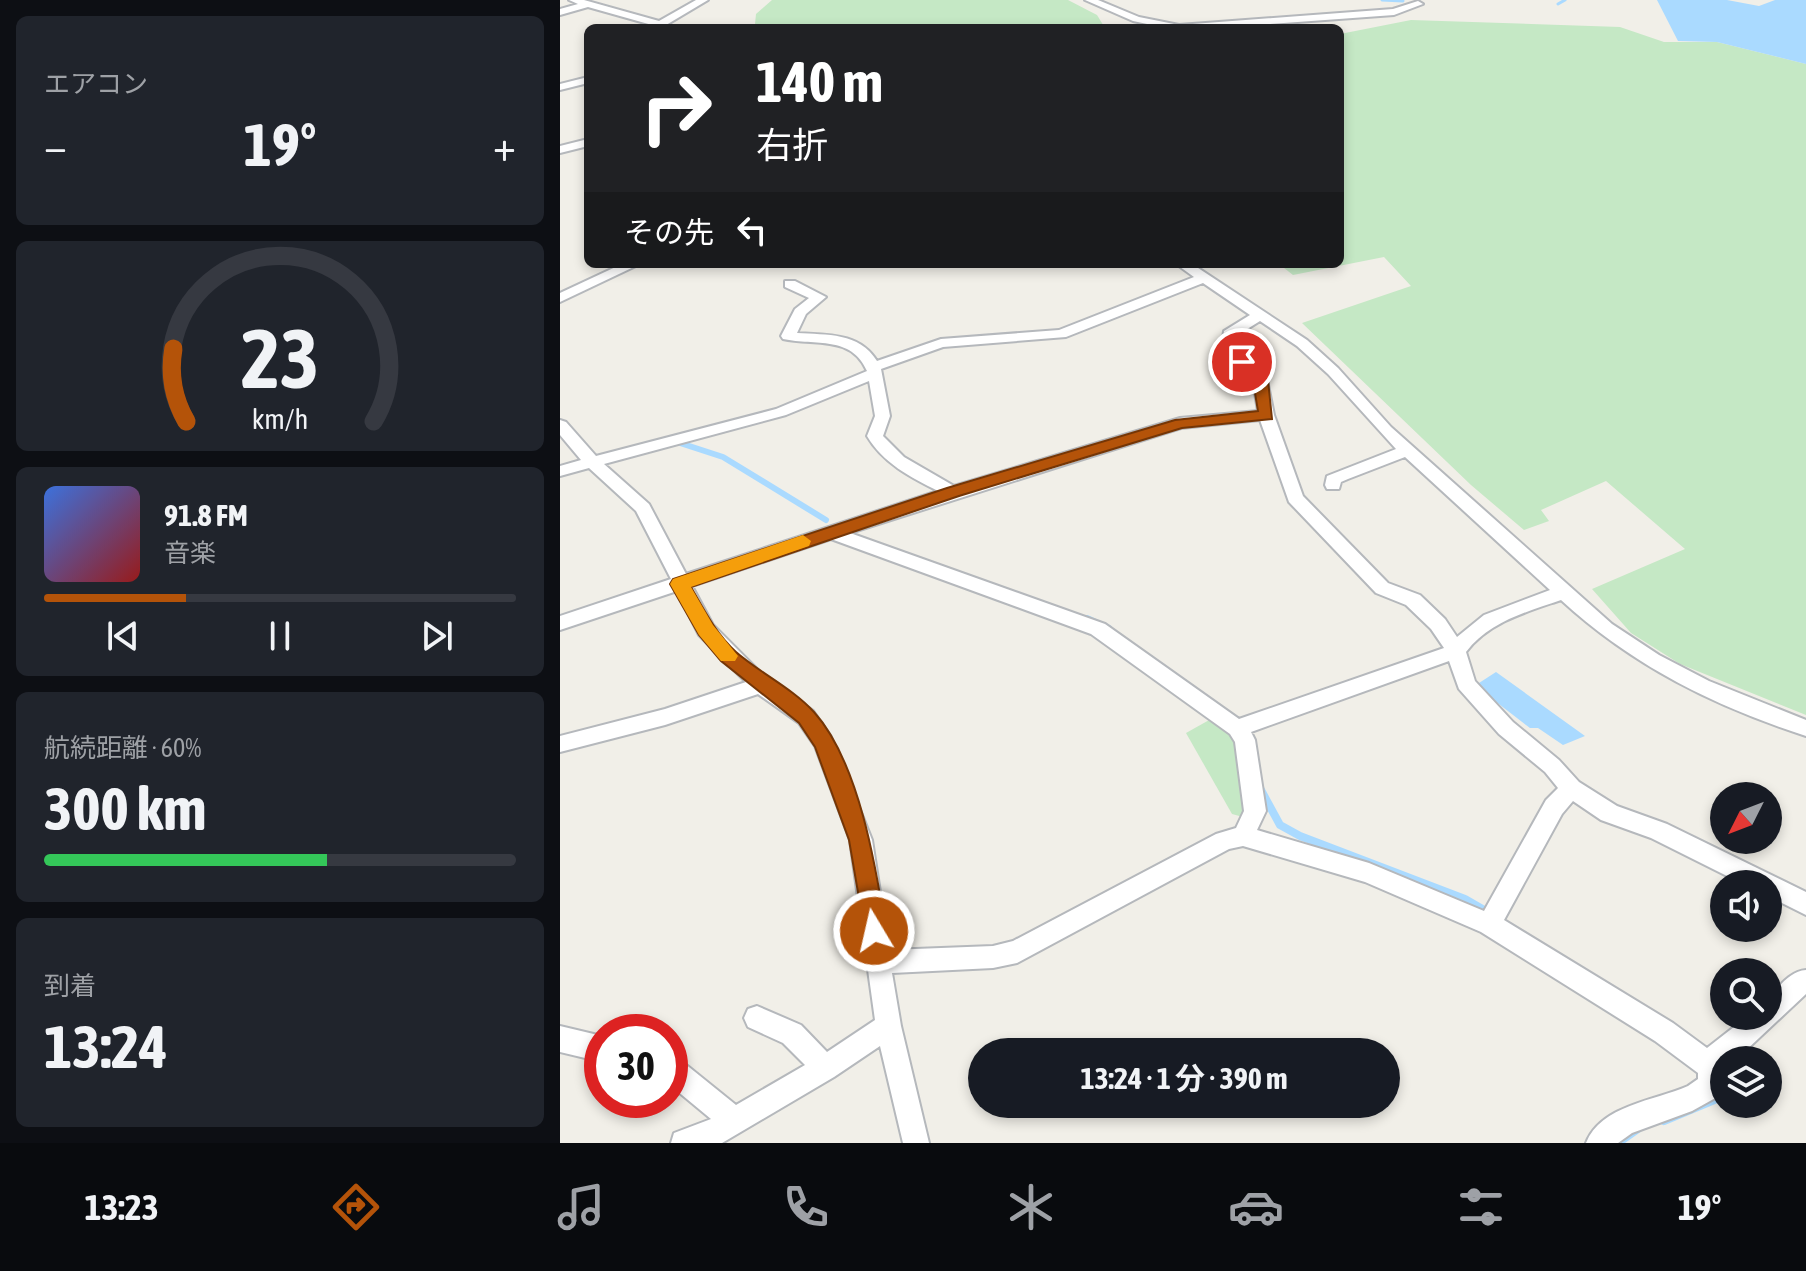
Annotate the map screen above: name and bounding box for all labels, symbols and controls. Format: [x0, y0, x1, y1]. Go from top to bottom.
text: 140 m [756, 50, 883, 114]
icon: right [624, 56, 728, 160]
text: エアコン [44, 69, 148, 99]
text: 19° [244, 110, 316, 179]
text: − [44, 120, 67, 170]
text: + [493, 120, 516, 170]
text: 右折 [756, 124, 828, 166]
icon: left [730, 208, 774, 252]
text: その先 [624, 215, 714, 249]
text: 23 [241, 310, 319, 406]
pin [1208, 328, 1276, 396]
icon: arrive [1220, 340, 1264, 384]
text: km/h [252, 402, 308, 435]
text: 91.8 FM [164, 498, 248, 532]
text: 音楽 [164, 538, 216, 568]
icon: previous [101, 614, 145, 658]
icon: pause [258, 614, 302, 658]
icon: next [415, 614, 459, 658]
text: 航続距離 · 60% [44, 733, 201, 763]
text: 300 km [44, 774, 206, 843]
north arrow [1710, 782, 1782, 854]
map controls [1710, 782, 1782, 1118]
button: sound [1710, 870, 1782, 942]
position arrow [832, 889, 916, 973]
button: search [1710, 958, 1782, 1030]
text: 到着 [44, 971, 96, 1001]
text: 13:24 [44, 1012, 167, 1081]
speed limit sign: 30 [584, 1014, 688, 1118]
button: layers [1710, 1046, 1782, 1118]
text: 13:24 · 1 分 · 390 m [1080, 1061, 1288, 1095]
icon: directions [328, 1179, 384, 1235]
icon: music [553, 1179, 609, 1235]
icon: phone [778, 1179, 834, 1235]
icon: climate [1003, 1179, 1059, 1235]
icon: car [1228, 1179, 1284, 1235]
icon: filters [1453, 1179, 1509, 1235]
text: 13:23 [85, 1186, 159, 1228]
text: 19° [1678, 1186, 1721, 1228]

